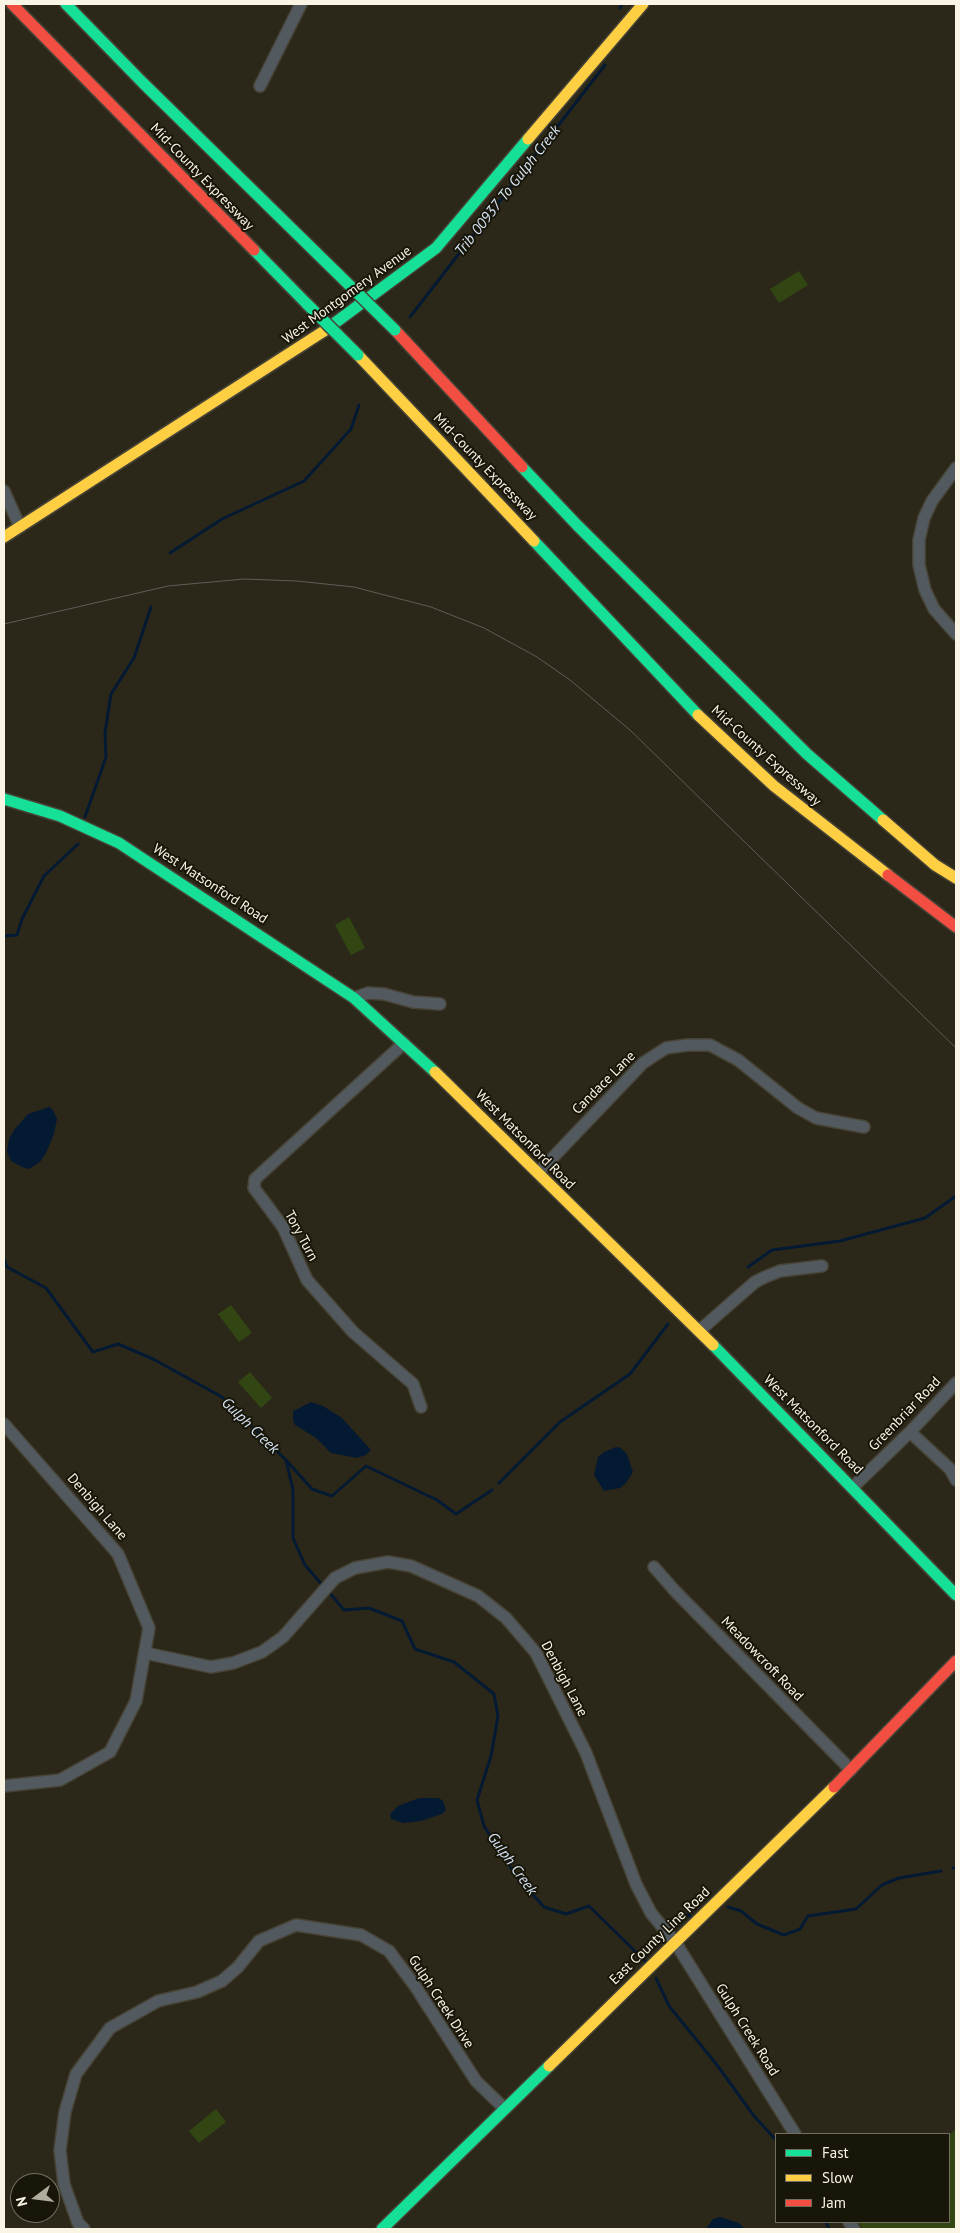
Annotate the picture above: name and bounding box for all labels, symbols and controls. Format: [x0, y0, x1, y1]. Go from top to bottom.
street label: Mid-County Expressway [147, 120, 257, 234]
water label: Trib 00937 To Gulph Creek [451, 122, 565, 260]
street label: West Montgomery Avenue [279, 242, 415, 348]
street label: Mid-County Expressway [430, 410, 540, 524]
street label: Mid-County Expressway [707, 702, 825, 810]
street label: West Matsonford Road [149, 841, 271, 927]
street label: Candace Lane [569, 1048, 639, 1118]
street label: West Matsonford Road [472, 1087, 578, 1193]
street label: Tory Turn [281, 1208, 321, 1264]
street label: West Matsonford Road [760, 1372, 866, 1478]
street label: Greenbriar Road [866, 1374, 944, 1454]
water label: Gulph Creek [217, 1394, 283, 1458]
street label: Denbigh Lane [63, 1470, 131, 1544]
street label: Meadowcroft Road [717, 1613, 807, 1705]
street label: Denbigh Lane [537, 1638, 591, 1720]
water label: Gulph Creek [483, 1829, 541, 1899]
street label: East County Line Road [606, 1884, 714, 1988]
street label: Gulph Creek Drive [405, 1952, 477, 2052]
street label: Gulph Creek Road [712, 1981, 782, 2079]
legend [775, 2133, 950, 2223]
text: Fast [822, 2143, 849, 2162]
text: Slow [822, 2168, 853, 2187]
north arrow [10, 2173, 60, 2223]
text: Jam [822, 2193, 846, 2212]
text: N [12, 2195, 31, 2208]

